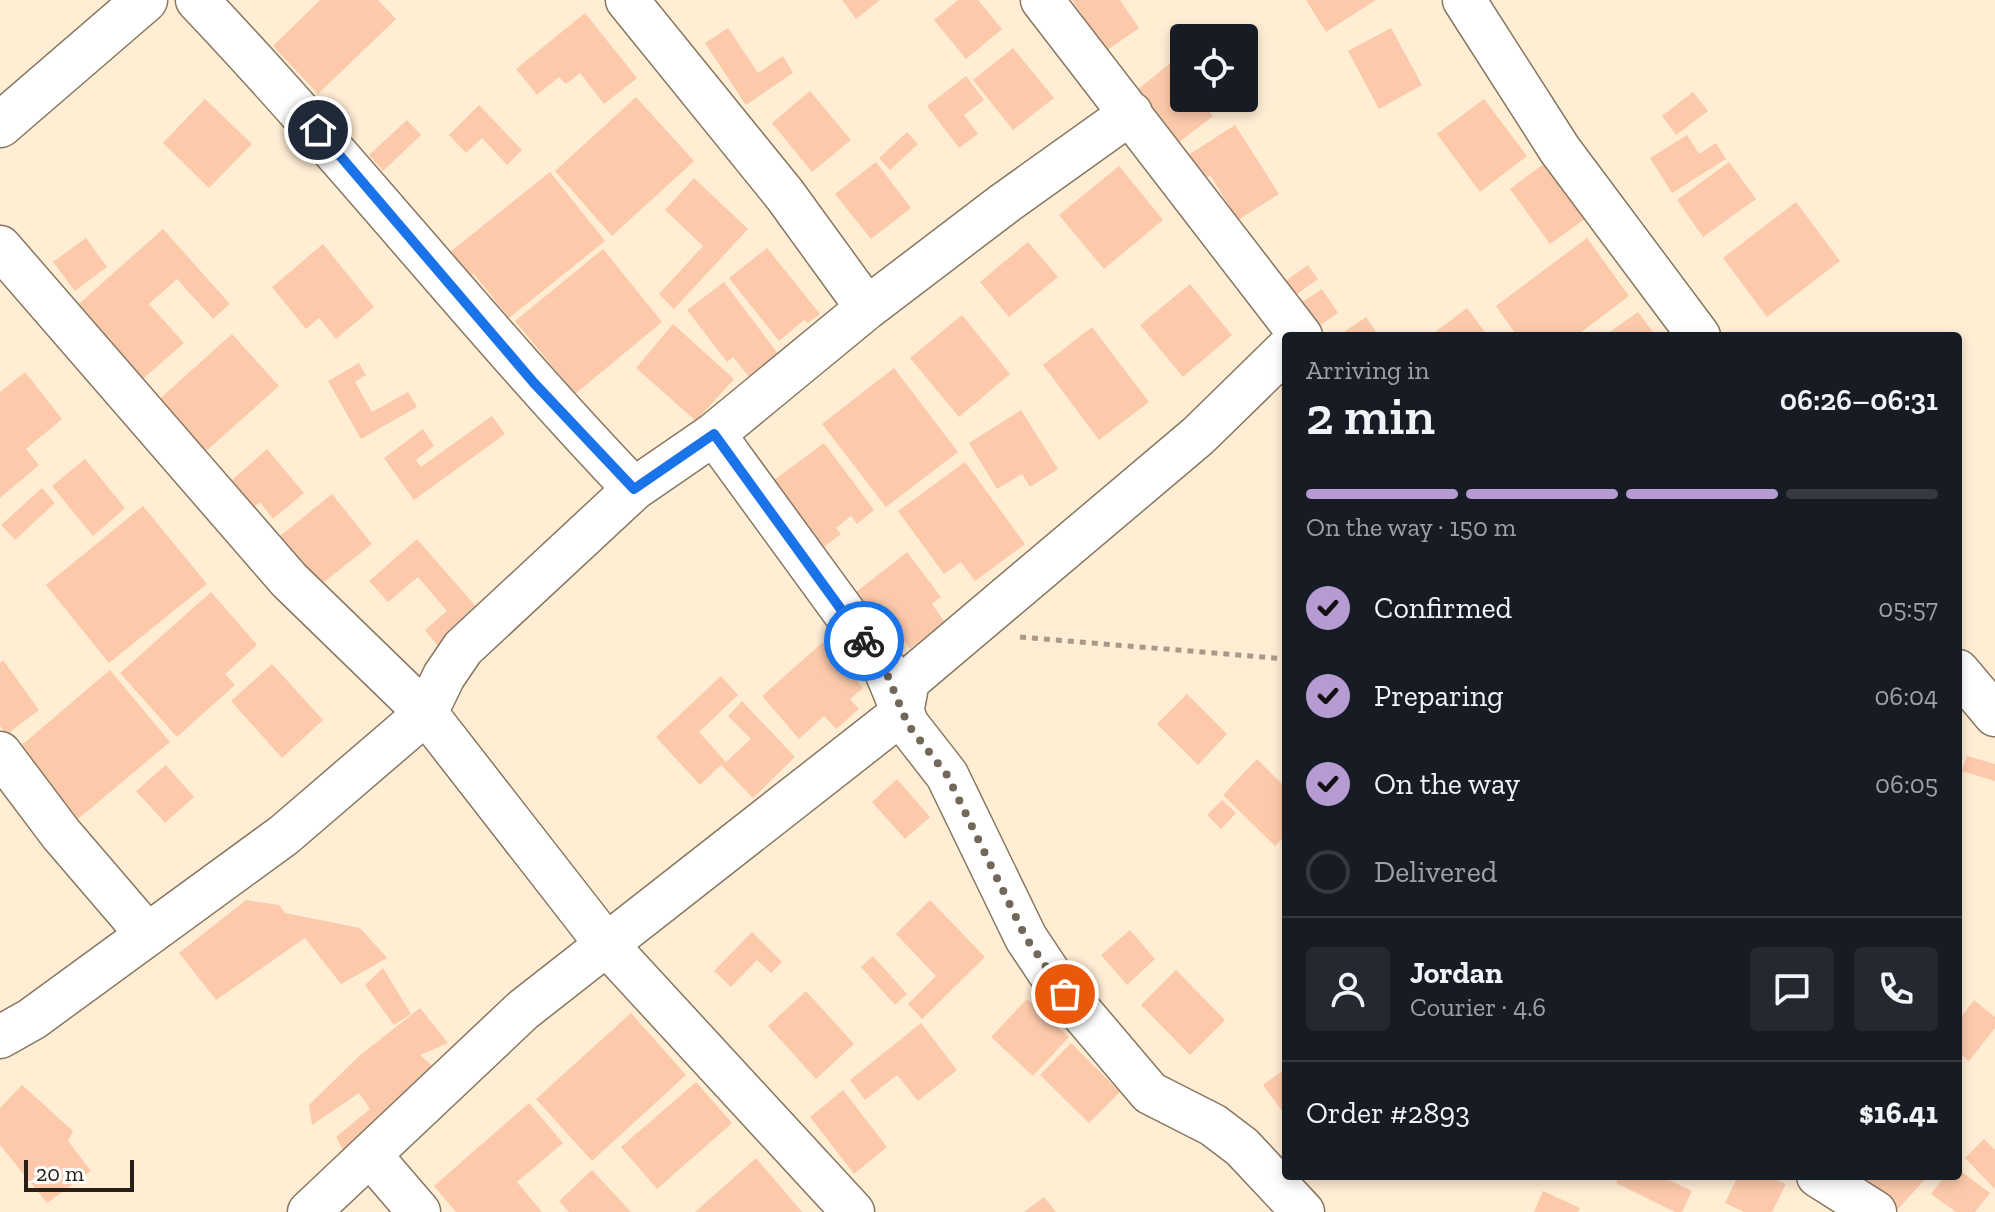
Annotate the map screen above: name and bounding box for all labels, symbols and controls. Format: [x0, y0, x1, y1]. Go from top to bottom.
map controls [1170, 24, 1258, 112]
button: locate [1170, 24, 1258, 112]
pin [284, 96, 352, 164]
icon: home [296, 108, 340, 152]
text: Arriving in [1306, 354, 1429, 386]
text: 06:26–06:31 [1780, 382, 1938, 418]
text: 2 min [1306, 385, 1435, 447]
text: On the way · 150 m [1306, 511, 1516, 543]
icon: check [1306, 586, 1350, 630]
text: Confirmed [1374, 590, 1512, 626]
text: 05:57 [1878, 592, 1938, 624]
courier [824, 601, 904, 681]
icon: bike [842, 619, 886, 663]
icon: check [1306, 674, 1350, 718]
text: Preparing [1374, 678, 1504, 714]
text: 06:04 [1874, 680, 1938, 712]
icon: check [1306, 762, 1350, 806]
text: On the way [1374, 766, 1520, 802]
text: 06:05 [1875, 768, 1938, 800]
text: Delivered [1374, 854, 1497, 890]
button: person [1306, 947, 1390, 1031]
button: chat [1750, 947, 1834, 1031]
button: phone [1854, 947, 1938, 1031]
text: Jordan [1410, 955, 1503, 991]
pin [1031, 960, 1099, 1028]
icon: bag [1043, 972, 1087, 1016]
text: Courier · 4.6 [1410, 991, 1546, 1023]
text: Order #2893 [1306, 1095, 1470, 1131]
text: $16.41 [1859, 1095, 1938, 1131]
scale bar [24, 1156, 134, 1192]
text: 20 m [36, 1160, 84, 1187]

